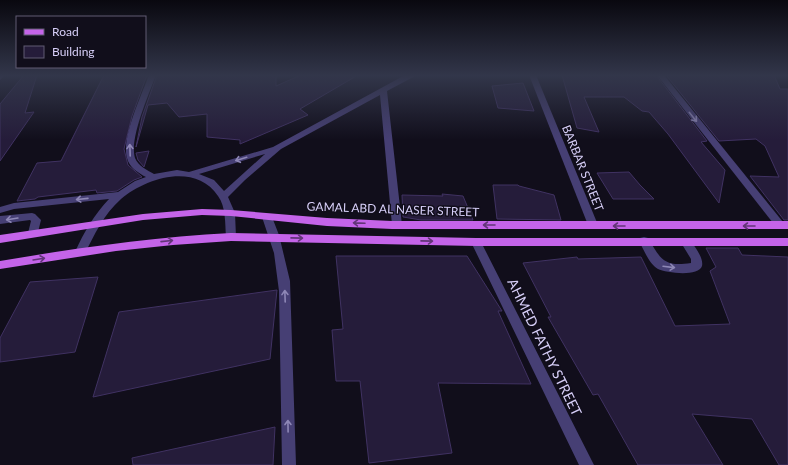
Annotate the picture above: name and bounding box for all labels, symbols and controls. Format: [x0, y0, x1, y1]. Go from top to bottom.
legend [16, 16, 146, 68]
text: Road [52, 24, 79, 39]
text: Building [52, 44, 95, 59]
one-way arrow [689, 111, 697, 122]
street label: BARBAR STREET [559, 123, 607, 213]
one-way arrow [126, 144, 134, 157]
one-way arrow [234, 156, 247, 163]
one-way arrow [76, 195, 89, 203]
street label: GAMAL ABD AL NASER STREET [306, 198, 480, 220]
one-way arrow [6, 215, 19, 223]
one-way arrow [353, 220, 366, 227]
one-way arrow [483, 221, 496, 229]
one-way arrow [613, 222, 626, 230]
one-way arrow [743, 222, 756, 230]
one-way arrow [290, 234, 303, 242]
one-way arrow [160, 237, 173, 245]
one-way arrow [420, 237, 433, 244]
one-way arrow [32, 254, 45, 262]
one-way arrow [662, 263, 675, 271]
street label: AHMED FATHY STREET [504, 275, 586, 419]
one-way arrow [281, 290, 289, 303]
one-way arrow [284, 420, 292, 433]

